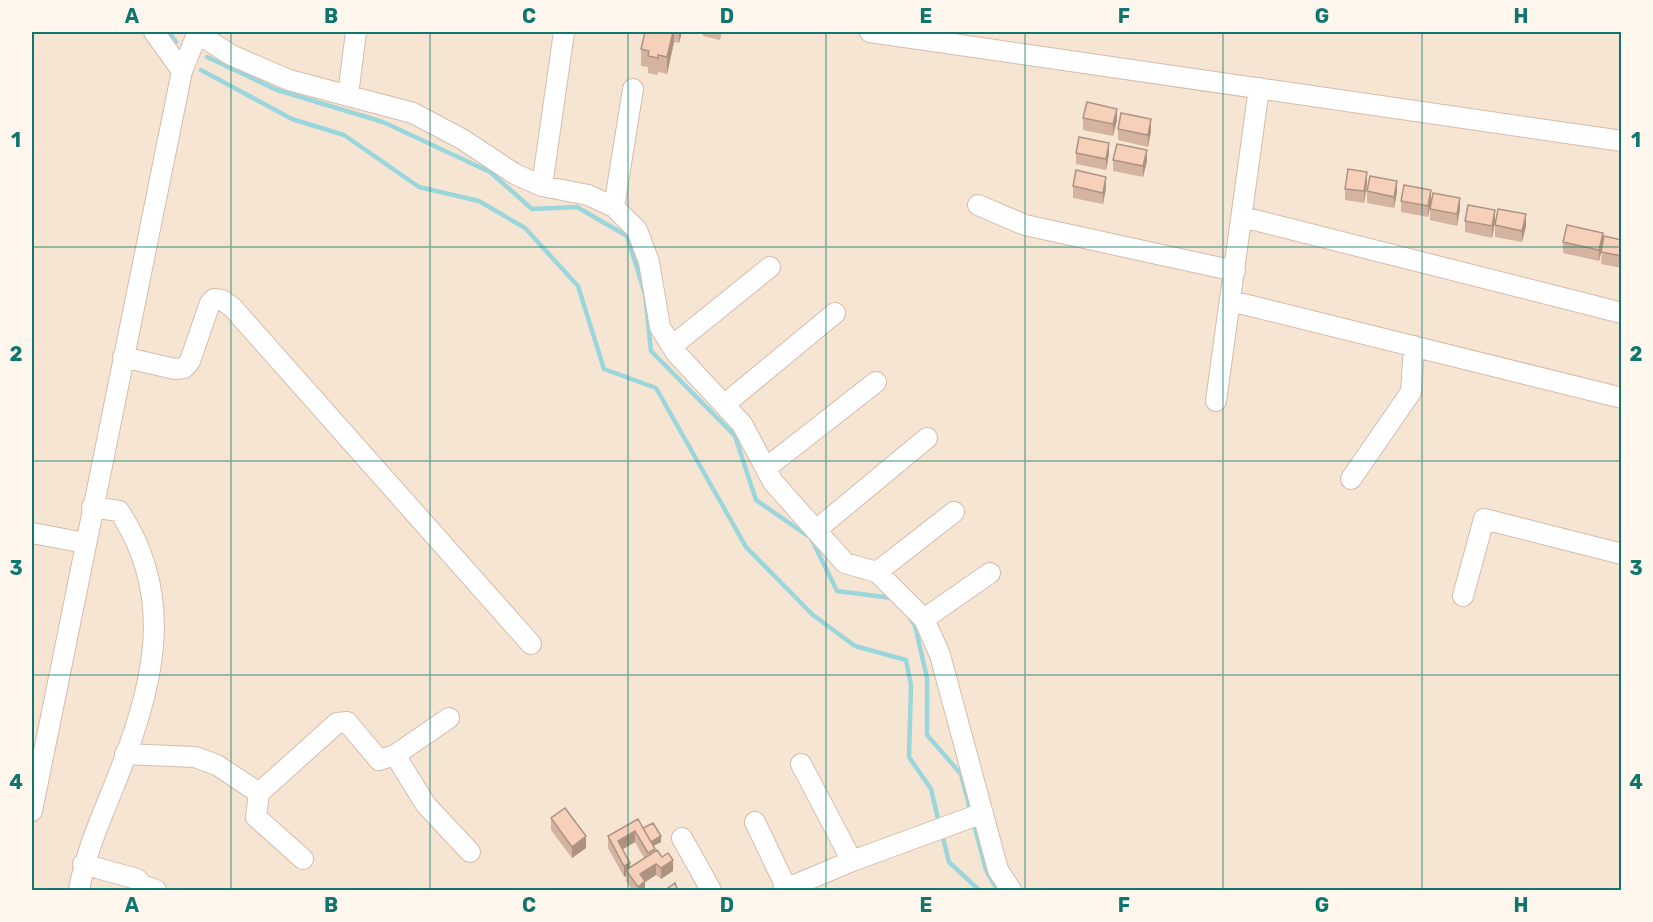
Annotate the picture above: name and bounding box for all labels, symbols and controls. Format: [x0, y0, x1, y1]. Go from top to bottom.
text: A [125, 4, 140, 28]
text: B [324, 4, 338, 28]
text: C [522, 4, 536, 28]
text: D [720, 4, 734, 28]
text: E [920, 4, 932, 28]
text: F [1118, 4, 1130, 28]
text: G [1315, 4, 1329, 28]
text: H [1514, 4, 1528, 28]
text: 1 [11, 128, 21, 152]
text: 1 [1631, 128, 1641, 152]
text: 2 [10, 342, 23, 366]
text: 2 [1630, 342, 1643, 366]
text: 3 [9, 556, 23, 580]
text: 3 [1629, 556, 1643, 580]
text: 4 [9, 770, 23, 794]
text: 4 [1629, 770, 1643, 794]
text: A [125, 893, 140, 917]
text: B [324, 893, 338, 917]
text: C [522, 893, 536, 917]
text: D [720, 893, 734, 917]
text: E [920, 893, 932, 917]
text: F [1118, 893, 1130, 917]
text: G [1315, 893, 1329, 917]
text: H [1514, 893, 1528, 917]

